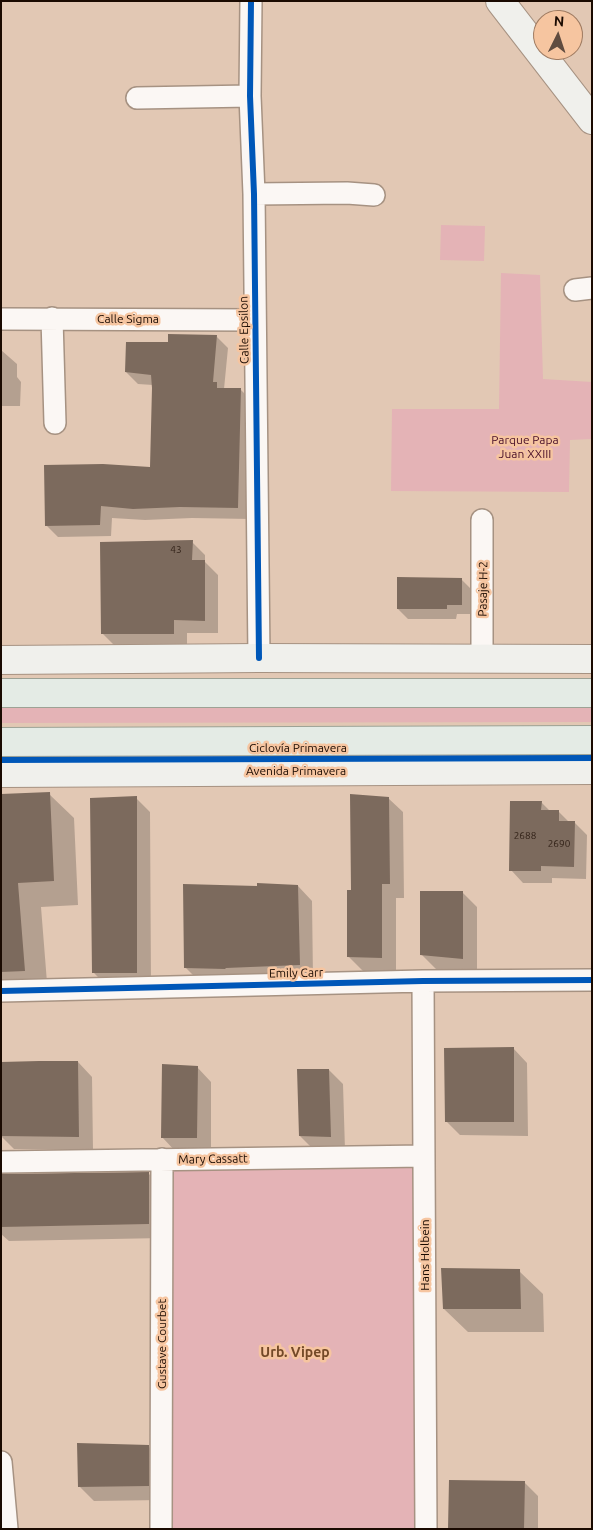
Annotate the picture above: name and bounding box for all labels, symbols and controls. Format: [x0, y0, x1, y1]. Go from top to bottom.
north arrow [533, 10, 583, 60]
text: N [553, 13, 565, 29]
street label: Calle Epsilon [236, 296, 252, 364]
street label: Calle Sigma [97, 312, 159, 326]
park label: Parque Papa Juan XXIII [491, 433, 559, 461]
house number: 43 [170, 544, 182, 556]
street label: Pasaje H-2 [475, 561, 491, 617]
street label: Ciclovía Primavera [249, 741, 347, 755]
street label: Avenida Primavera [246, 764, 346, 778]
house number: 2688 [514, 830, 536, 842]
house number: 2690 [548, 838, 570, 850]
street label: Emily Carr [269, 965, 323, 981]
street label: Mary Cassatt [178, 1151, 248, 1167]
street label: Hans Holbein [418, 1219, 432, 1291]
street label: Gustave Courbet [155, 1299, 169, 1389]
district label: Urb. Vipep [260, 1344, 330, 1360]

